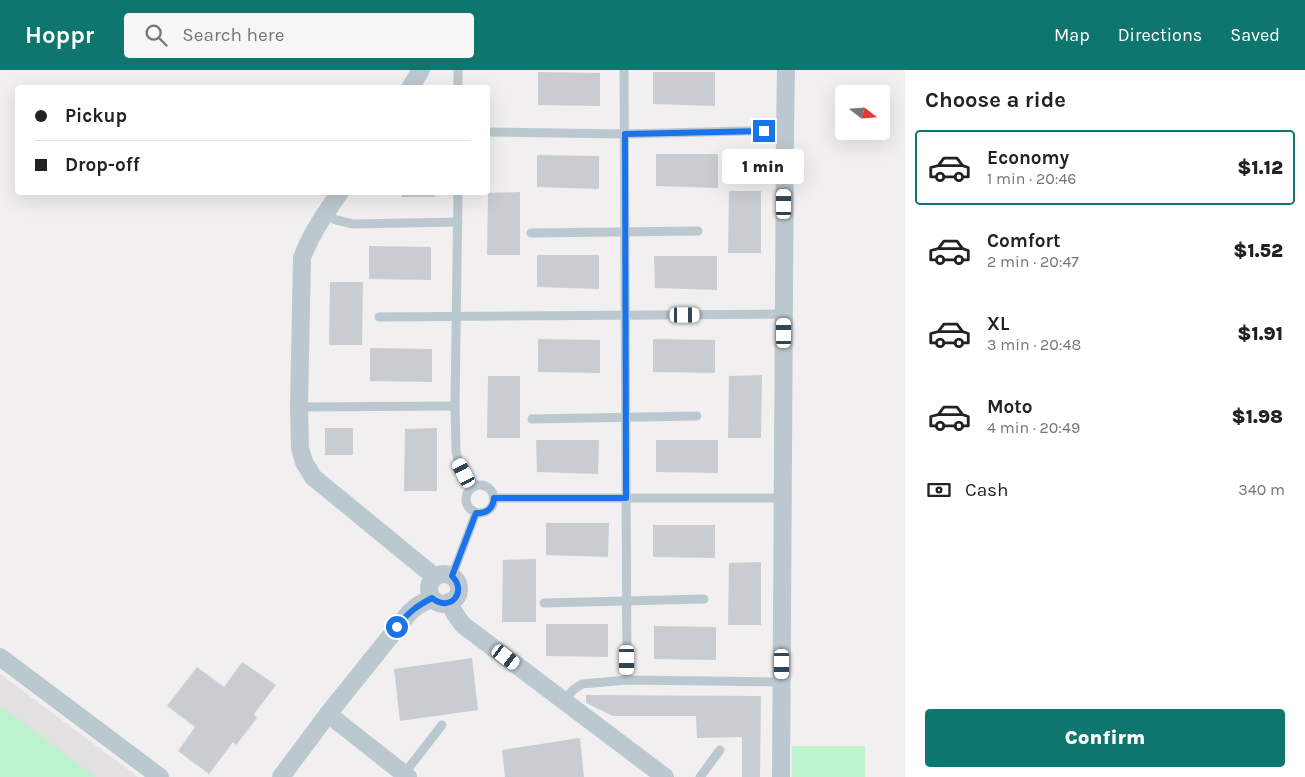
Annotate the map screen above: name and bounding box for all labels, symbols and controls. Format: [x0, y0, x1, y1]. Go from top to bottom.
search box [124, 13, 474, 58]
text: Hoppr [25, 21, 94, 49]
icon: search [142, 21, 170, 49]
text: Search here [182, 24, 284, 46]
text: Map [1054, 24, 1090, 46]
text: Directions [1118, 24, 1202, 46]
text: Saved [1230, 24, 1280, 46]
north arrow [835, 85, 890, 140]
map controls [835, 85, 890, 140]
text: Choose a ride [925, 87, 1066, 113]
text: Pickup [65, 105, 127, 127]
route end [753, 120, 775, 142]
icon: car [927, 145, 972, 190]
text: Economy [987, 147, 1069, 169]
callout: 1 min [723, 148, 805, 184]
text: Drop-off [65, 154, 140, 176]
text: 1 min [742, 157, 784, 176]
text: $1.12 [1237, 157, 1283, 179]
text: 1 min · 20:46 [987, 169, 1077, 188]
car [776, 189, 791, 219]
icon: car [927, 228, 972, 273]
text: Comfort [987, 230, 1061, 252]
text: $1.52 [1233, 240, 1283, 262]
text: 2 min · 20:47 [987, 252, 1079, 271]
car [670, 308, 700, 323]
icon: car [927, 311, 972, 356]
text: XL [987, 313, 1009, 335]
car [776, 318, 791, 348]
text: $1.91 [1237, 323, 1283, 345]
text: 3 min · 20:48 [987, 335, 1081, 354]
icon: car [927, 394, 972, 439]
text: Moto [987, 396, 1033, 418]
text: $1.98 [1232, 406, 1283, 428]
text: 4 min · 20:49 [987, 418, 1080, 437]
car [450, 456, 477, 490]
icon: cash [925, 476, 953, 504]
text: Cash [965, 479, 1009, 501]
text: 340 m [1238, 480, 1285, 499]
route start [386, 616, 408, 638]
car [489, 642, 522, 672]
car [619, 645, 634, 675]
car [774, 649, 789, 679]
button: Confirm [925, 709, 1285, 767]

